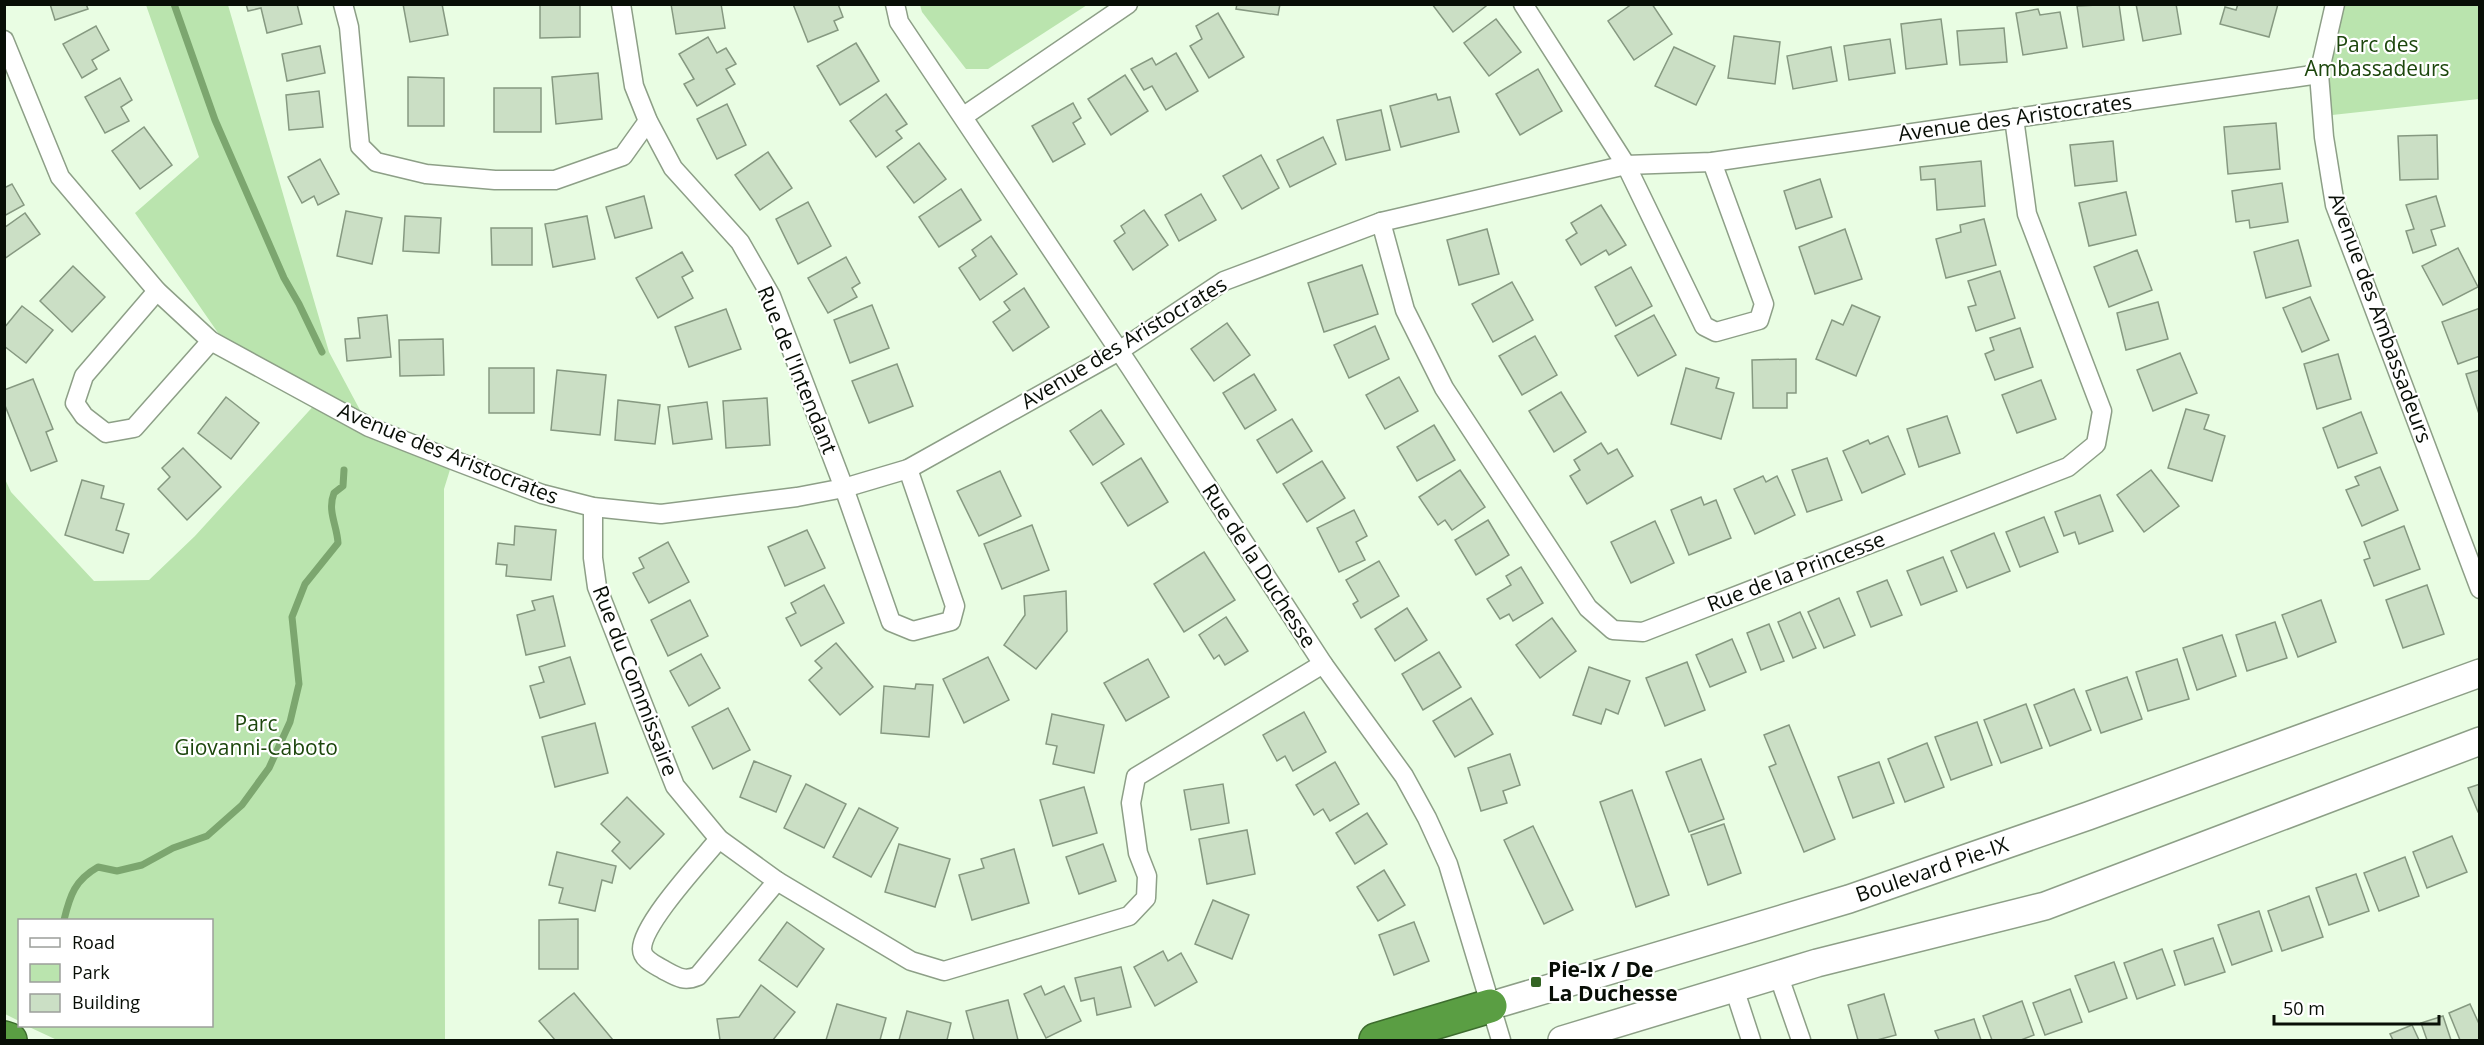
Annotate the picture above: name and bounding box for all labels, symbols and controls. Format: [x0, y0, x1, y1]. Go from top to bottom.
park label: Parc des Ambassadeurs [2304, 30, 2450, 82]
street label: Avenue des Aristocrates [1896, 87, 2133, 147]
street label: Avenue des Ambassadeurs [2323, 189, 2439, 446]
street label: Avenue des Aristocrates [1015, 269, 1232, 415]
street label: Rue de l'Intendant [751, 281, 844, 458]
street label: Avenue des Aristocrates [334, 396, 563, 510]
street label: Rue de la Duchesse [1196, 478, 1323, 653]
street label: Rue de la Princesse [1703, 524, 1889, 618]
street label: Rue du Commissaire [587, 581, 685, 780]
park label: Parc Giovanni-Caboto [174, 709, 338, 761]
street label: Boulevard Pie-IX [1852, 830, 2013, 908]
legend [18, 919, 213, 1027]
text: Road [72, 930, 115, 954]
place label: Pie-Ix / De La Duchesse [1548, 955, 1678, 1007]
text: Park [72, 960, 110, 984]
marker: Pie-Ix / De La Duchesse [1529, 975, 1543, 989]
scale bar [2274, 988, 2439, 1026]
text: Building [72, 990, 140, 1014]
text: 50 m [2283, 996, 2325, 1020]

